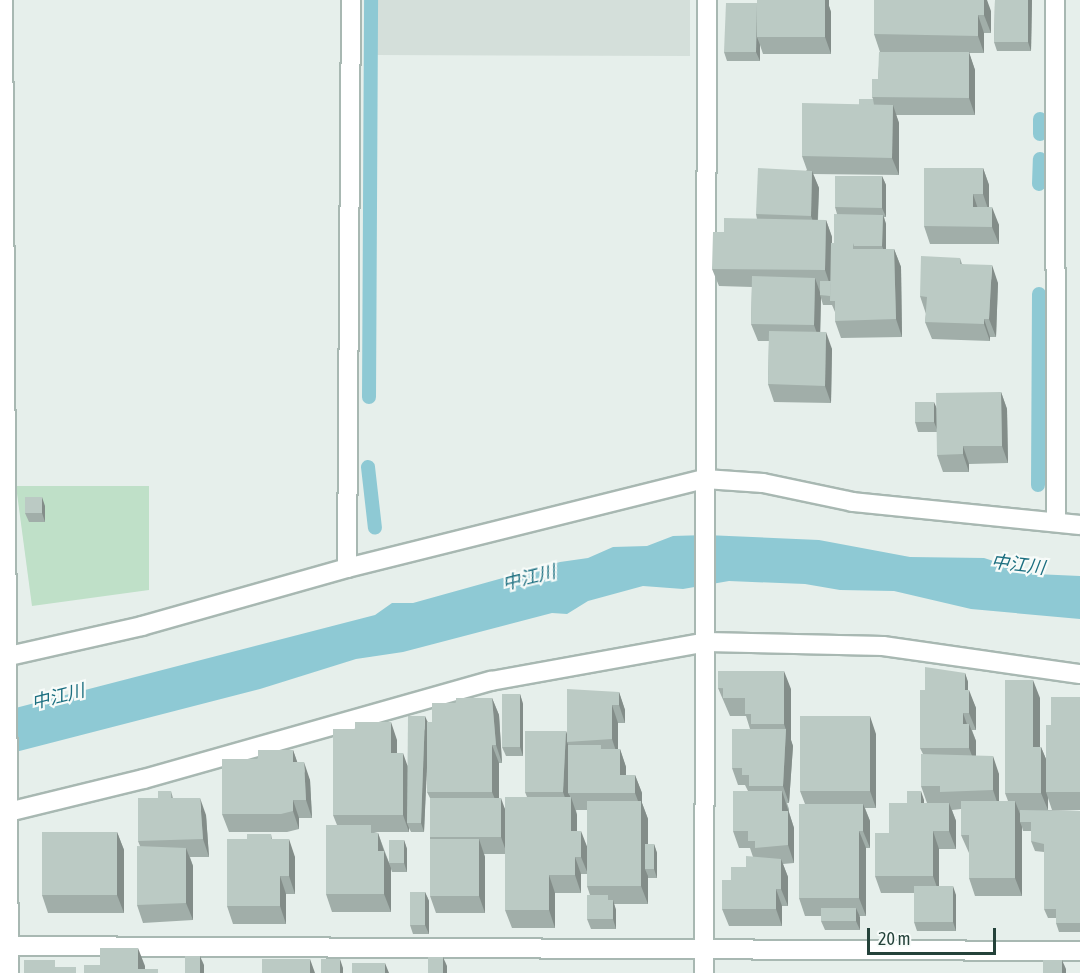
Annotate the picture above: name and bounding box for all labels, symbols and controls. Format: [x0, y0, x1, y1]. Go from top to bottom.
water label: 中江川 [990, 551, 1046, 579]
water label: 中江川 [500, 561, 558, 595]
water label: 中江川 [29, 680, 87, 714]
scale bar [870, 916, 999, 954]
text: 20 m [878, 928, 910, 949]

